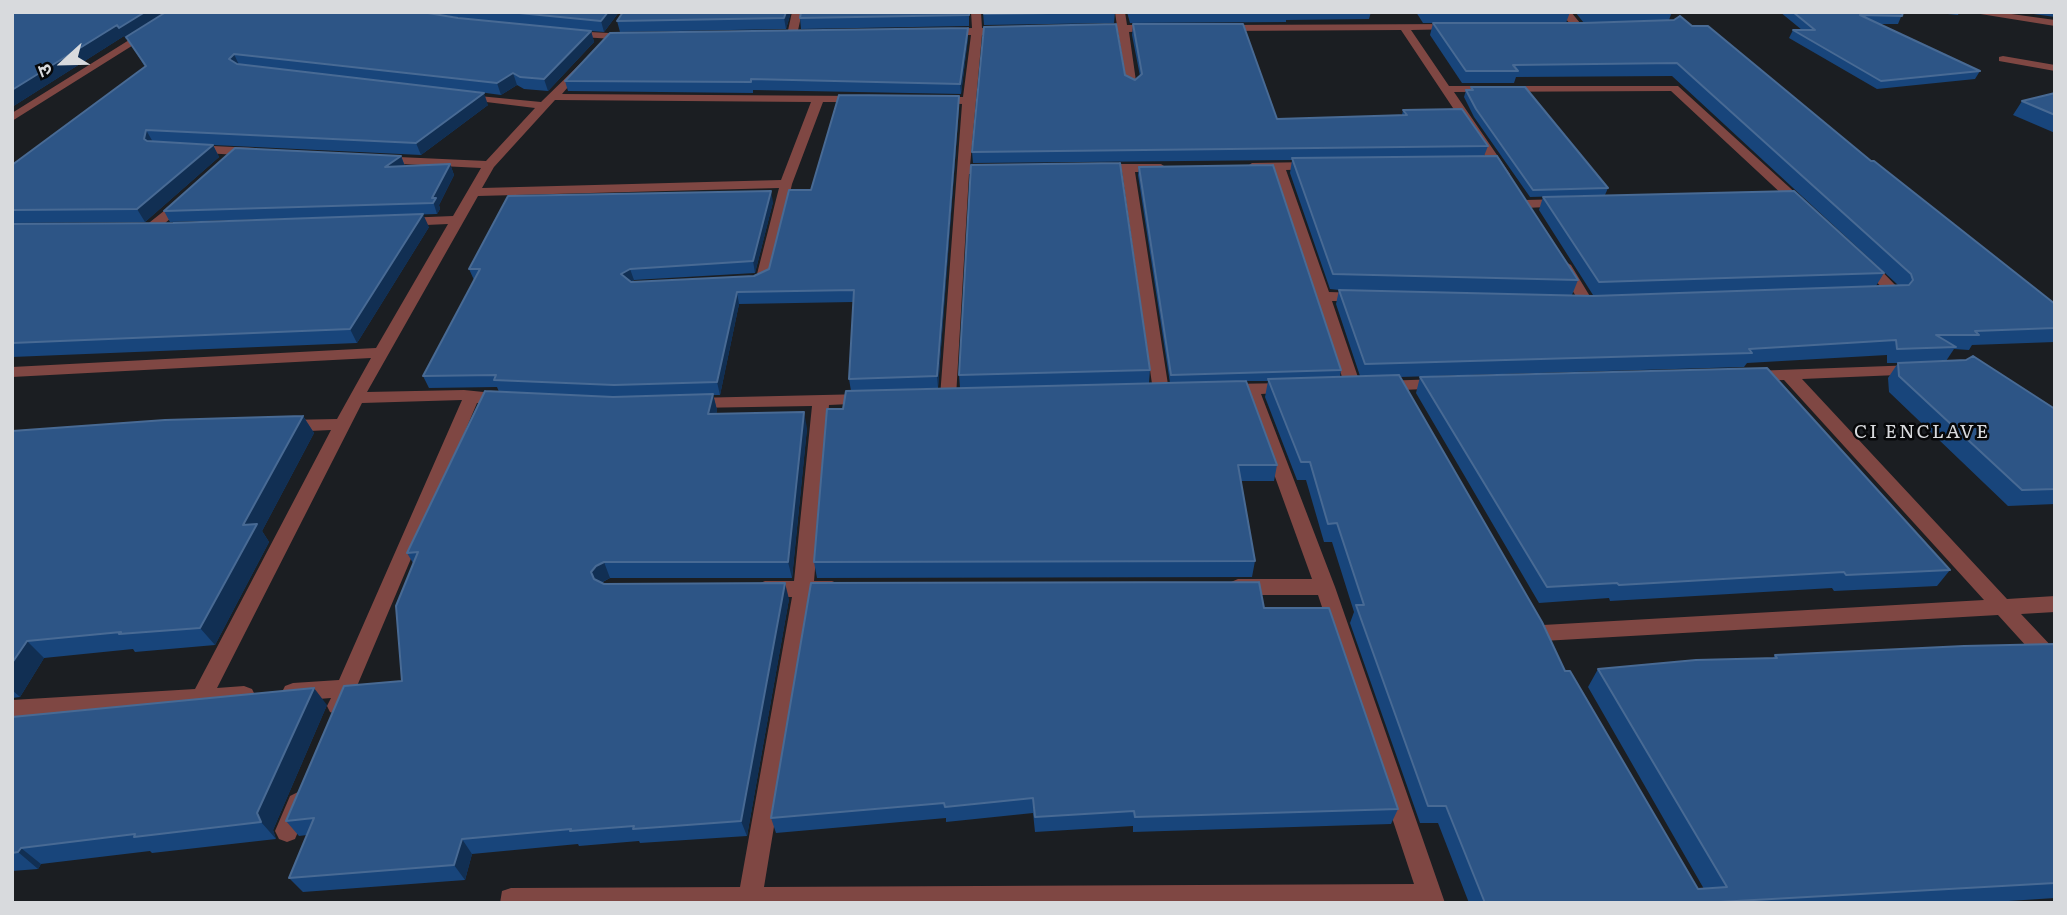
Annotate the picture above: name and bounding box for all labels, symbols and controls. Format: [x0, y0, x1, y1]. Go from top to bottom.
north arrow [28, 28, 98, 98]
text: उ [28, 60, 59, 81]
district label: CI ENCLAVE [1855, 421, 1989, 443]

